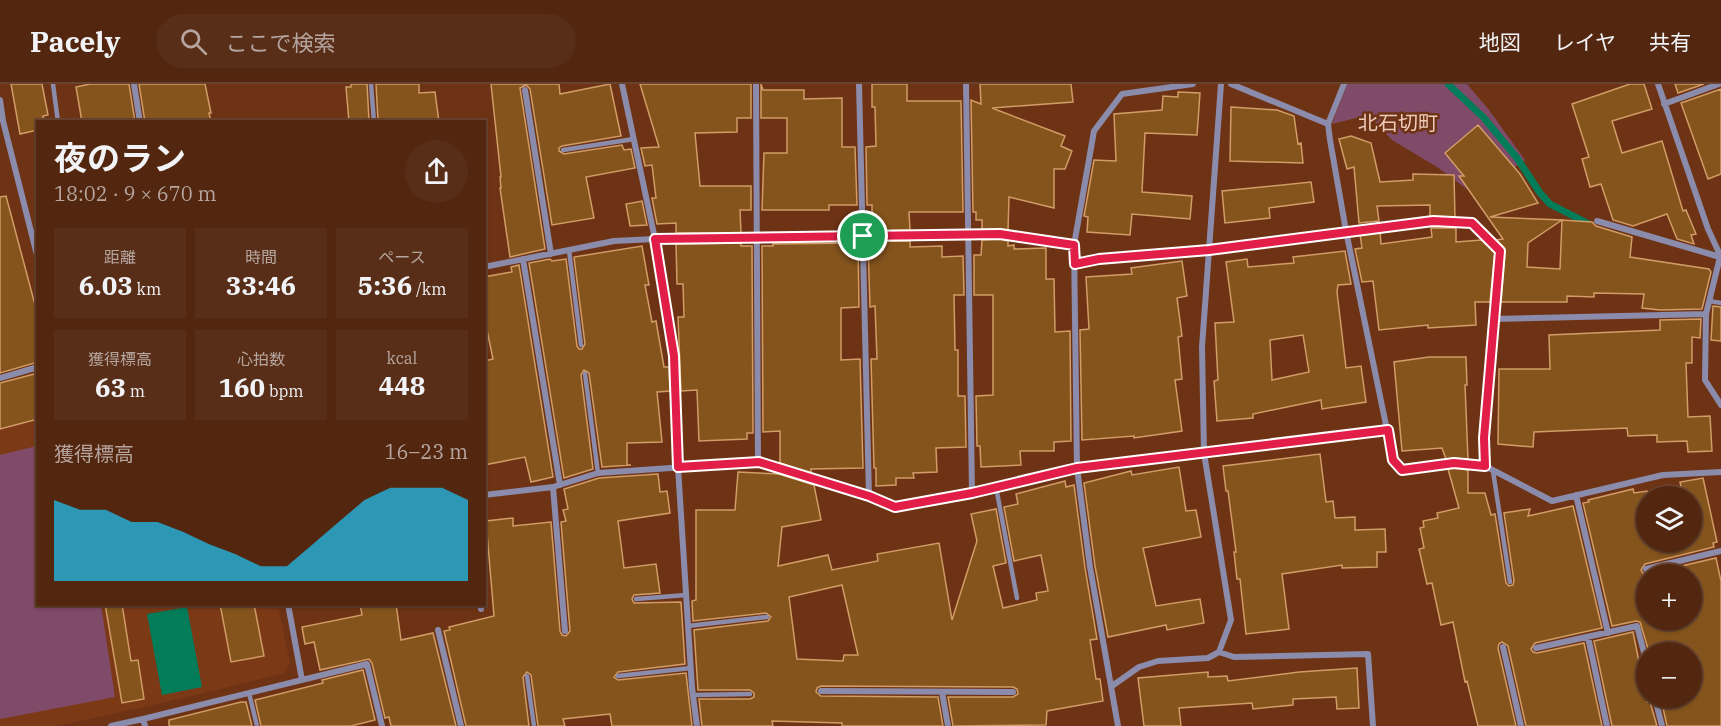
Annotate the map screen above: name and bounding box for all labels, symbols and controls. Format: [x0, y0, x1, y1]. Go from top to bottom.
search box [156, 14, 576, 68]
text: Pacely [30, 23, 120, 60]
icon: search [177, 25, 210, 58]
text: ここで検索 [225, 28, 335, 57]
text: 地図 [1479, 28, 1521, 56]
text: レイヤ [1554, 28, 1616, 56]
text: 共有 [1649, 28, 1691, 56]
district label: 北石切町 [1358, 109, 1438, 136]
text: 夜のラン [54, 136, 186, 179]
button: share [405, 140, 468, 203]
text: 18:02 · 9 × 670 m [54, 180, 217, 207]
pin [837, 210, 888, 261]
icon: arrive [846, 219, 879, 252]
text: 距離 [104, 247, 136, 267]
text: 時間 [245, 247, 277, 267]
text: ペース [378, 247, 426, 267]
text: 6.03 [79, 268, 133, 302]
text: 33:46 [226, 268, 296, 302]
text: 5:36 [358, 268, 412, 302]
text: km [133, 279, 161, 299]
text: /km [412, 279, 446, 299]
text: kcal [387, 348, 417, 368]
text: 獲得標高 [88, 349, 152, 369]
text: 心拍数 [237, 349, 285, 369]
text: 448 [379, 368, 425, 402]
text: 63 [95, 370, 126, 404]
text: 160 [218, 370, 265, 404]
text: m [126, 381, 145, 401]
text: bpm [265, 381, 304, 401]
text: 16–23 m [385, 438, 468, 465]
text: 獲得標高 [54, 440, 134, 467]
map controls [1636, 486, 1702, 708]
button: layers [1636, 486, 1702, 552]
button: + [1636, 564, 1702, 630]
button: − [1636, 642, 1702, 708]

